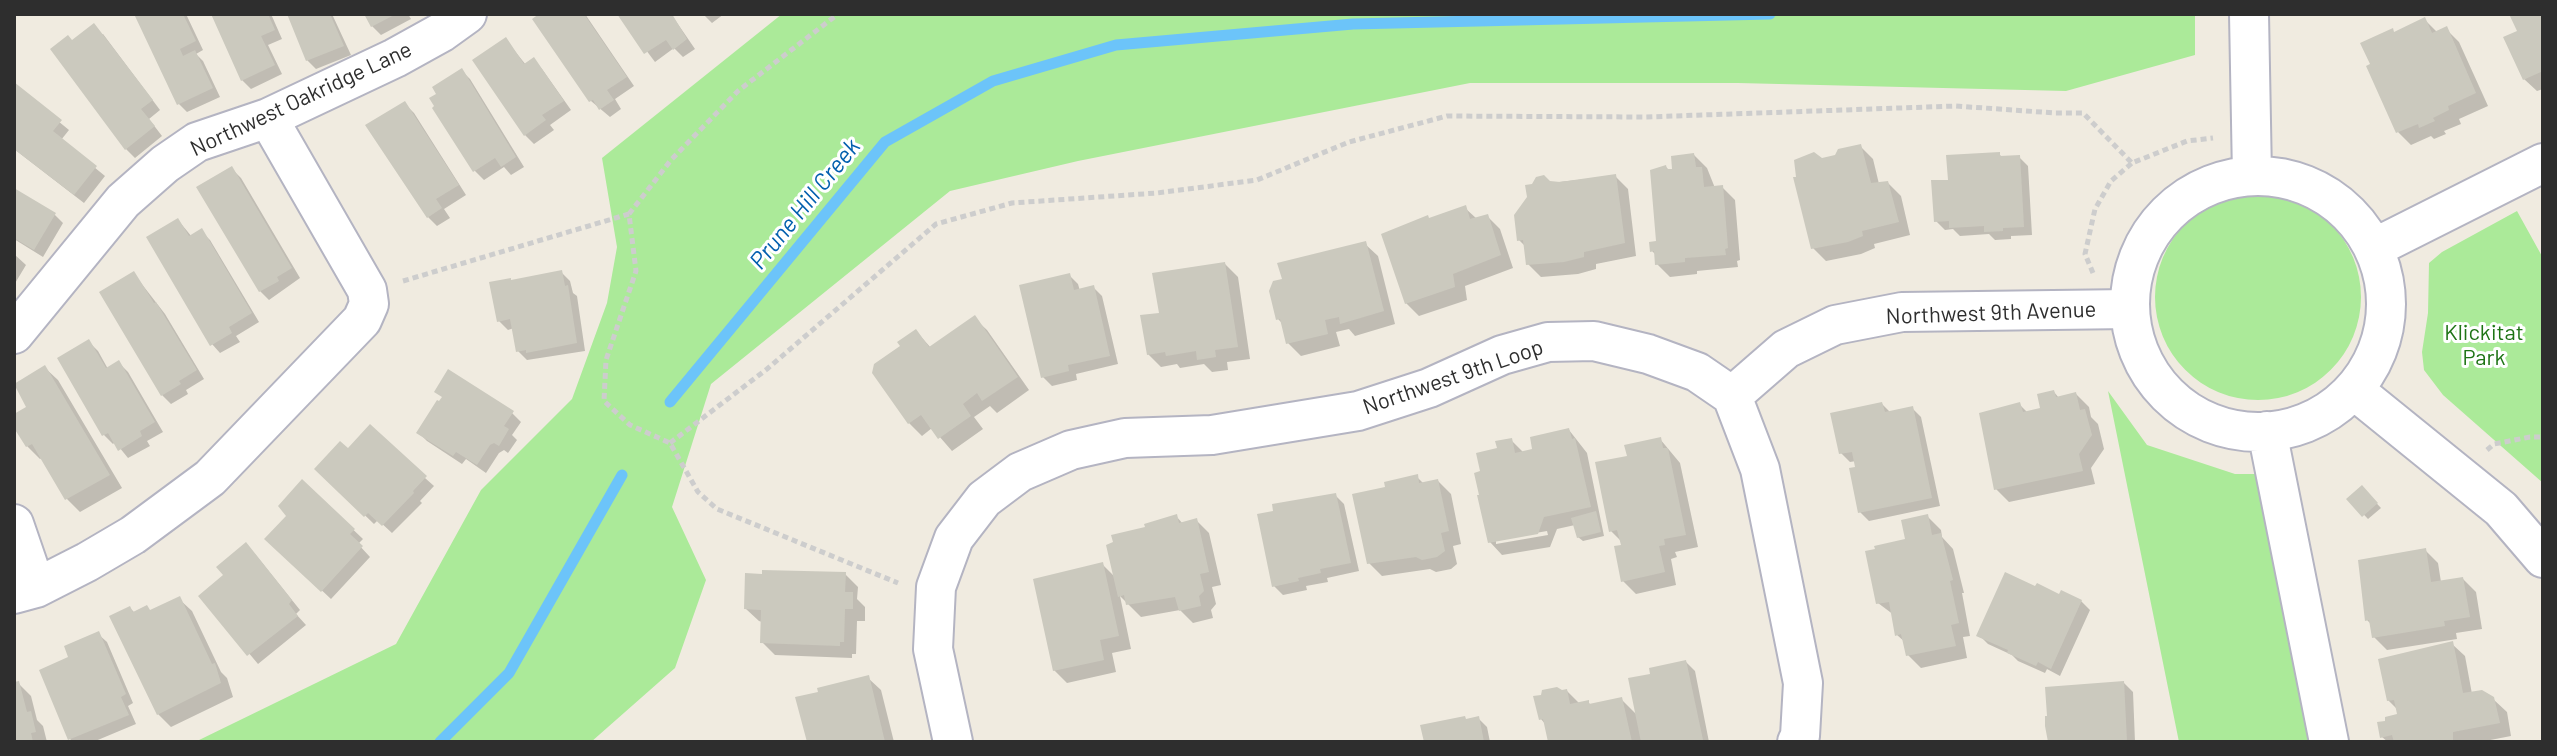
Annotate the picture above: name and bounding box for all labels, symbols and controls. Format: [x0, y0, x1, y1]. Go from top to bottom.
street label: Northwest Oakridge Lane [186, 36, 416, 162]
water label: Prune Hill Creek [744, 133, 866, 275]
street label: Northwest 9th Avenue [1885, 296, 2097, 330]
park label: Klickitat Park [2444, 320, 2524, 372]
street label: Northwest 9th Loop [1359, 334, 1547, 420]

